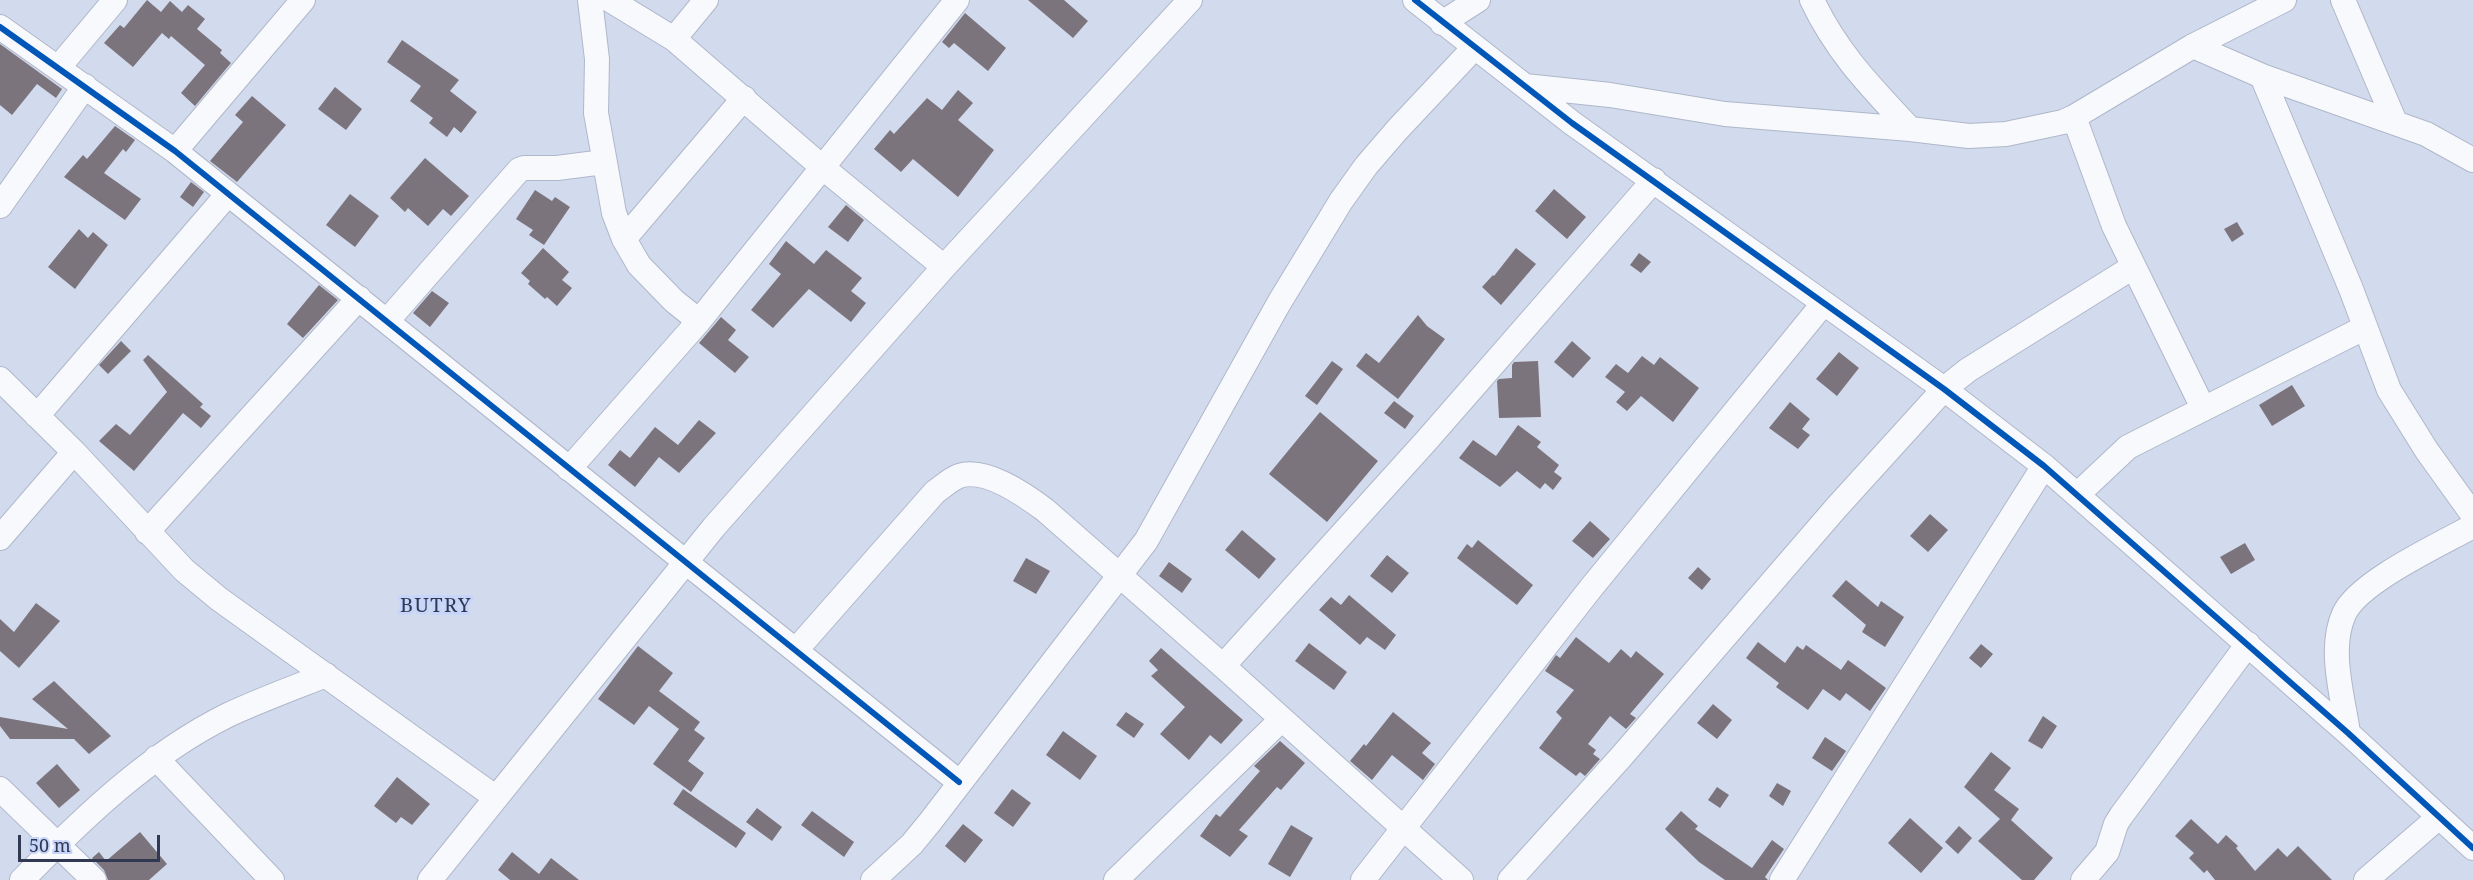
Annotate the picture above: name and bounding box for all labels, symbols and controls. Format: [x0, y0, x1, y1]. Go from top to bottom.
district label: BUTRY [400, 594, 472, 618]
scale bar [21, 823, 164, 861]
text: 50 m [29, 833, 71, 857]

